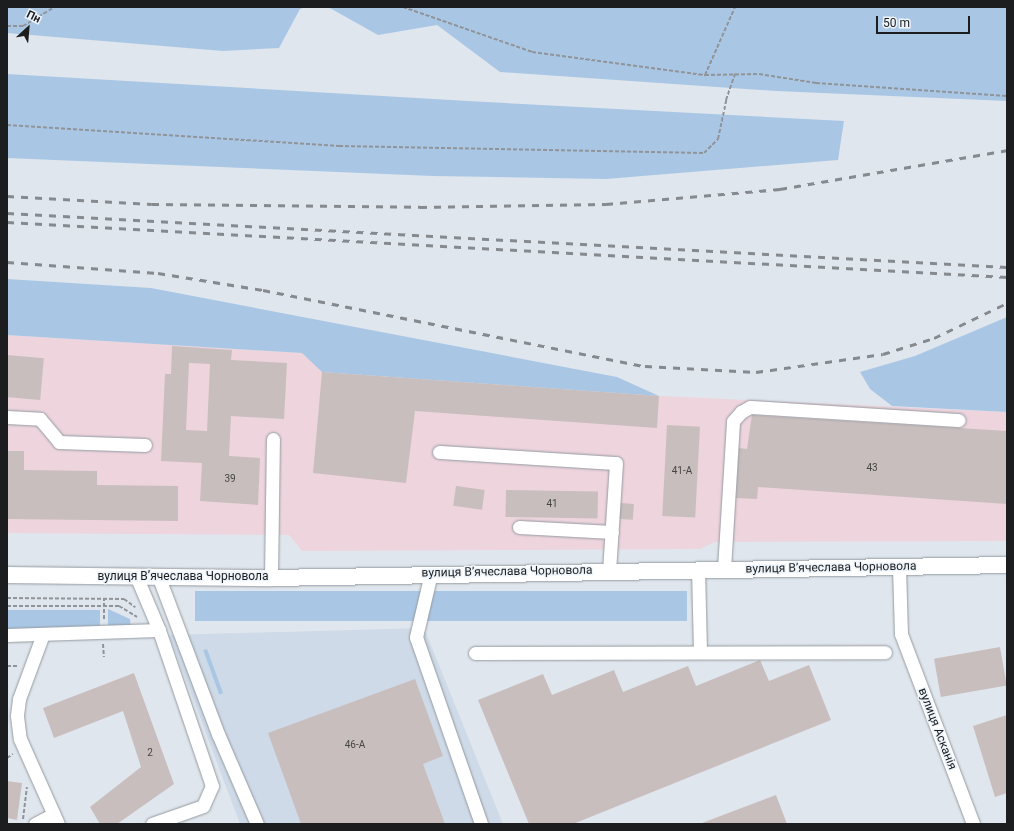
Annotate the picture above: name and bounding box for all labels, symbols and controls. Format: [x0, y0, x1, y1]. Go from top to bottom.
north arrow [8, 8, 48, 48]
text: Пн [24, 8, 43, 26]
scale bar [878, 8, 972, 34]
text: 50 m [883, 16, 910, 30]
house number: 43 [866, 462, 878, 474]
house number: 41-А [672, 465, 692, 477]
house number: 39 [224, 473, 236, 485]
house number: 41 [546, 498, 558, 510]
street label: вулиця Вʼячеслава Чорновола [745, 559, 917, 577]
street label: вулиця Вʼячеслава Чорновола [421, 563, 593, 581]
street label: вулиця Вʼячеслава Чорновола [98, 570, 268, 584]
street label: вулиця Асканія [915, 686, 959, 772]
house number: 46-А [345, 739, 365, 751]
house number: 2 [147, 747, 153, 759]

